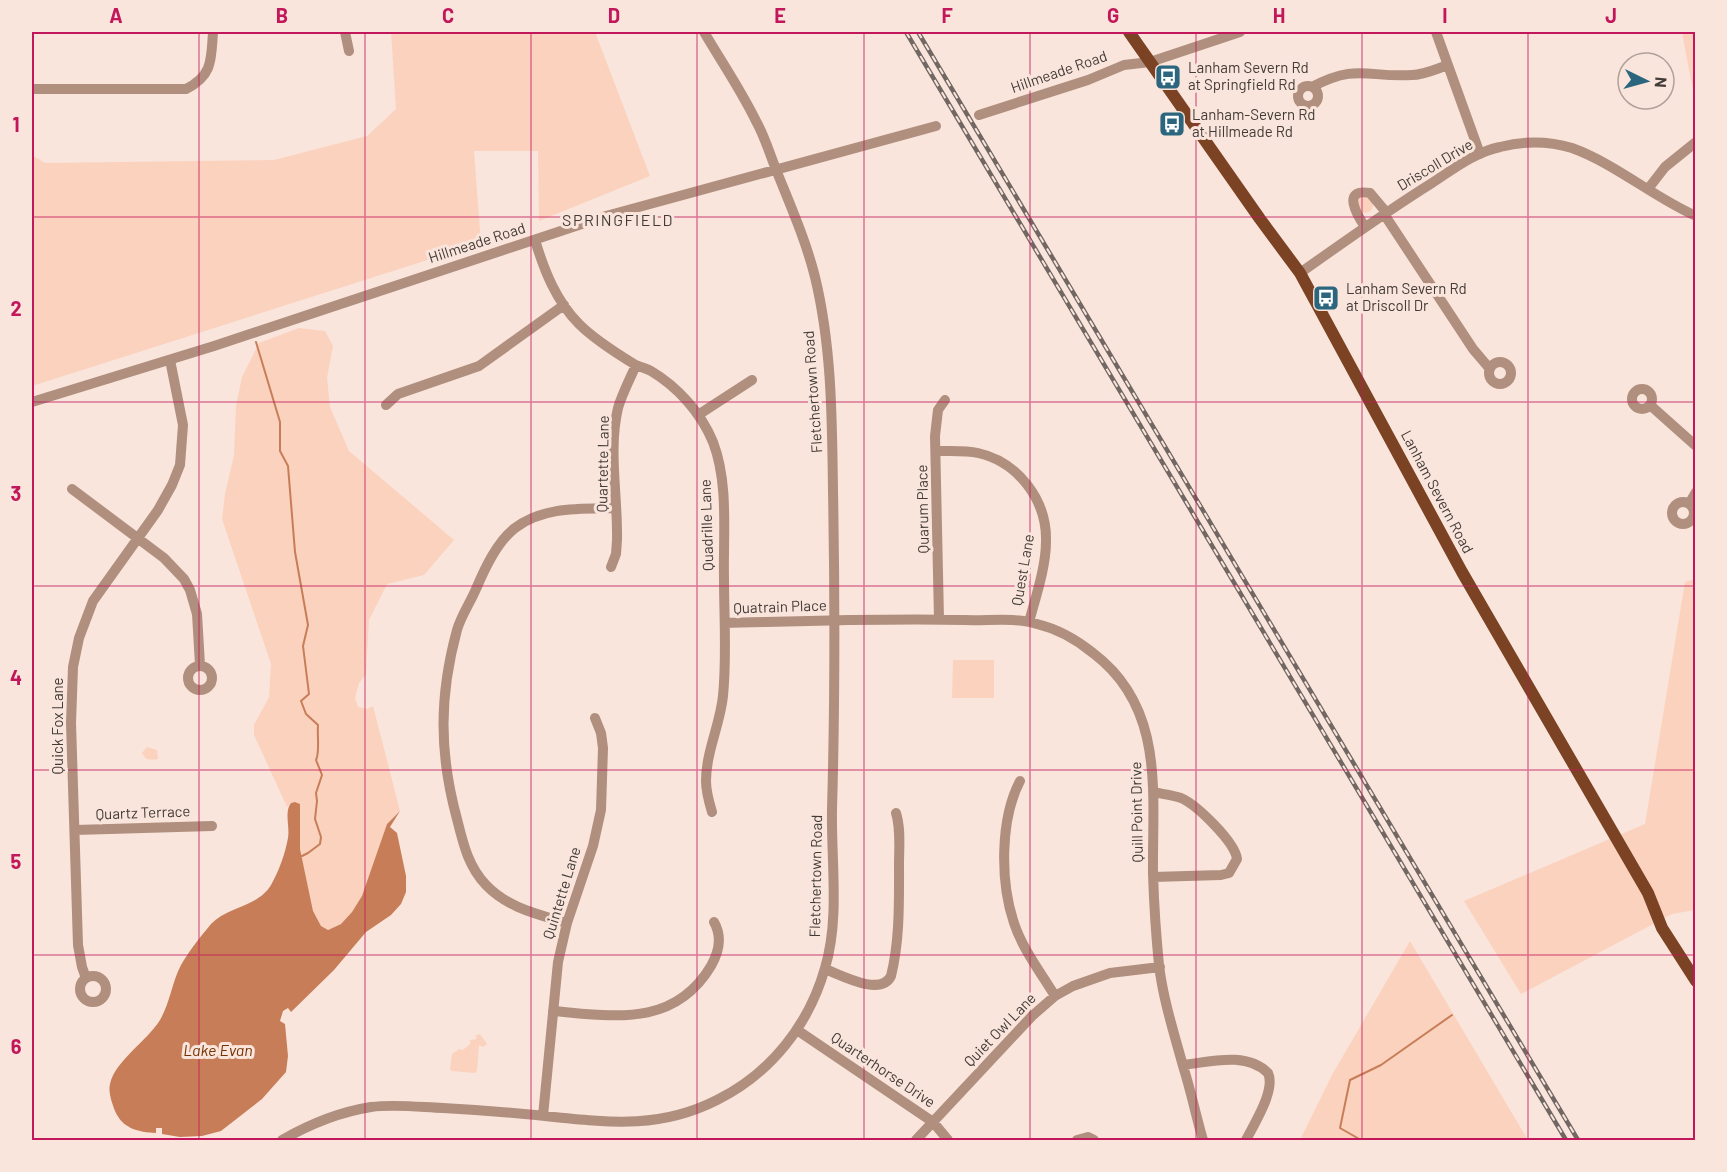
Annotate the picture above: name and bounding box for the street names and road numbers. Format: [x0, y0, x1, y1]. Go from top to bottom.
street label: Hillmeade Road [1008, 46, 1109, 96]
street label: Driscoll Drive [1393, 135, 1476, 194]
street label: Hillmeade Road [426, 218, 527, 266]
street label: Fletchertown Road [799, 330, 825, 454]
street label: Quartette Lane [592, 415, 612, 513]
street label: Lanham Severn Road [1398, 427, 1478, 556]
street label: Quarum Place [912, 464, 932, 554]
street label: Quadrille Lane [695, 479, 717, 571]
street label: Quest Lane [1007, 533, 1037, 607]
street label: Quatrain Place [733, 595, 827, 617]
street label: Quick Fox Lane [48, 677, 66, 775]
street label: Quill Point Drive [1126, 761, 1146, 863]
street label: Quartz Terrace [95, 801, 191, 823]
street label: Fletchertown Road [805, 814, 825, 937]
street label: Quintette Lane [538, 844, 584, 941]
street label: Quiet Owl Lane [960, 989, 1039, 1070]
street label: Quarterhorse Drive [828, 1028, 939, 1111]

